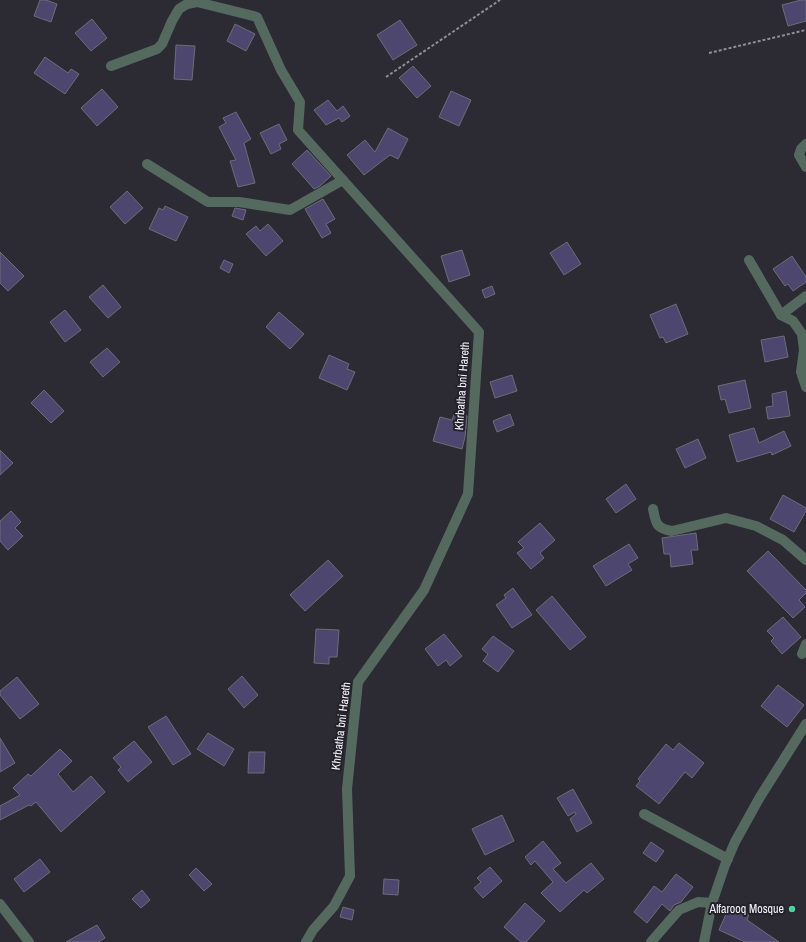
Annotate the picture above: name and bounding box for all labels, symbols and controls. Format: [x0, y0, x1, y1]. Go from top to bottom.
street label: Khrbatha bni Hareth [451, 341, 473, 431]
street label: Khrbatha bni Hareth [328, 681, 354, 771]
place label: Alfarooq Mosque [709, 901, 784, 917]
marker: Alfarooq Mosque [787, 904, 797, 914]

